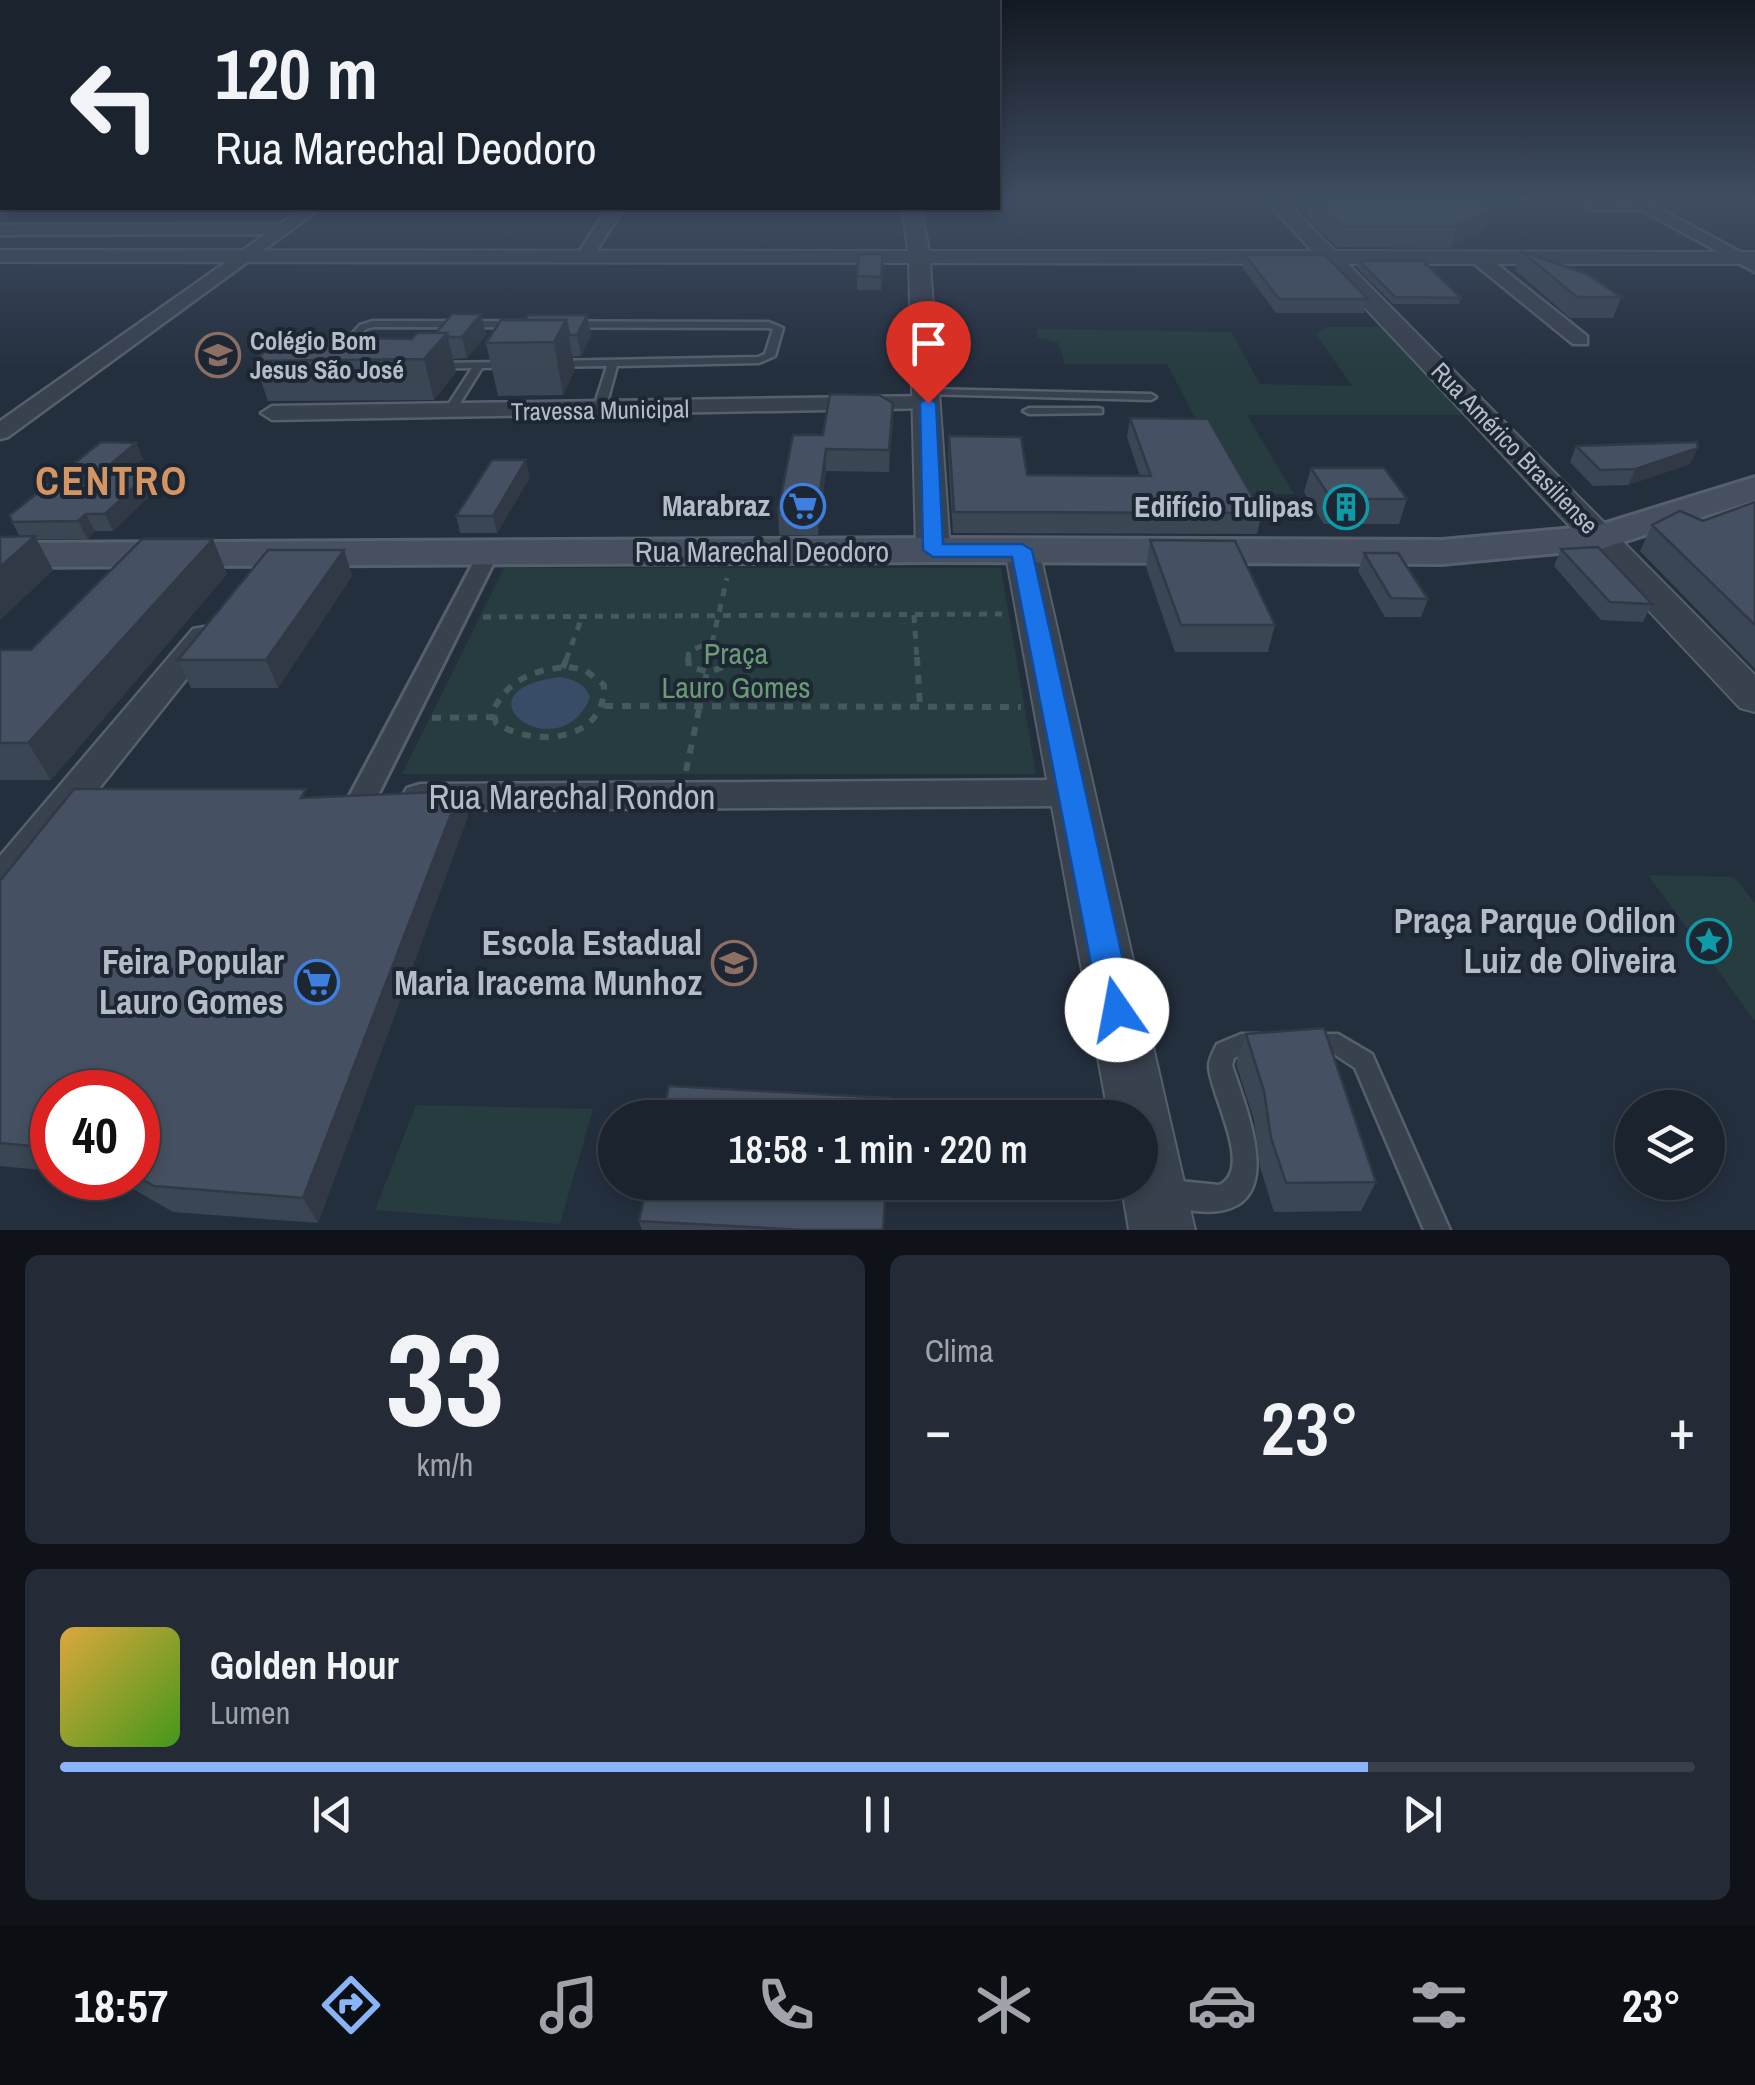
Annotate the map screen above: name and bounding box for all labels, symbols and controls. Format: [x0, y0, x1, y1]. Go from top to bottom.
text: 120 m [215, 27, 378, 121]
icon: left [50, 40, 180, 170]
text: Rua Marechal Deodoro [215, 117, 596, 178]
pin [886, 301, 971, 404]
icon: arrive [901, 316, 956, 371]
place label: Colégio Bom Jesus São José [250, 324, 404, 387]
school or university icon: Colégio Bom Jesus São José [195, 332, 241, 378]
street label: Rua Américo Brasiliense [1424, 355, 1606, 541]
street label: Travessa Municipal [511, 391, 689, 429]
district label: CENTRO [35, 454, 189, 507]
supermarket icon: Marabraz [780, 483, 826, 529]
building icon: Edifício Tulipas [1323, 484, 1369, 530]
place label: Marabraz [662, 485, 770, 525]
place label: Edifício Tulipas [1134, 486, 1314, 526]
street label: Rua Marechal Deodoro [635, 531, 889, 571]
park label: Praça Lauro Gomes [661, 633, 811, 707]
street label: Rua Marechal Rondon [428, 773, 716, 820]
place label: Praça Parque Odilon Luiz de Oliveira [1394, 897, 1676, 984]
place icon: Praça Parque Odilon Luiz de Oliveira [1686, 918, 1732, 964]
place label: Escola Estadual Maria Iracema Munhoz [394, 919, 702, 1006]
place label: Feira Popular Lauro Gomes [99, 938, 285, 1025]
school or university icon: Escola Estadual Maria Iracema Munhoz [711, 940, 757, 986]
position arrow [1065, 958, 1169, 1062]
supermarket icon: Feira Popular Lauro Gomes [294, 959, 340, 1005]
speed limit sign: 40 [30, 1070, 160, 1200]
map controls [1615, 1090, 1725, 1200]
button: layers [1615, 1090, 1725, 1200]
text: 18:58 · 1 min · 220 m [728, 1124, 1028, 1175]
text: 33 [386, 1290, 504, 1466]
text: Clima [925, 1329, 994, 1372]
text: 23° [1261, 1377, 1359, 1478]
text: − [925, 1392, 951, 1466]
text: + [1669, 1392, 1695, 1466]
text: km/h [417, 1443, 473, 1486]
text: Golden Hour [210, 1640, 399, 1691]
text: Lumen [210, 1691, 290, 1734]
icon: previous [305, 1787, 360, 1842]
icon: pause [850, 1787, 905, 1842]
icon: next [1395, 1787, 1450, 1842]
icon: directions [316, 1970, 386, 2040]
icon: music [534, 1970, 604, 2040]
icon: phone [751, 1970, 821, 2040]
icon: climate [969, 1970, 1039, 2040]
icon: car [1187, 1970, 1257, 2040]
icon: filters [1404, 1970, 1474, 2040]
text: 18:57 [74, 1975, 168, 2036]
text: 23° [1622, 1975, 1681, 2036]

